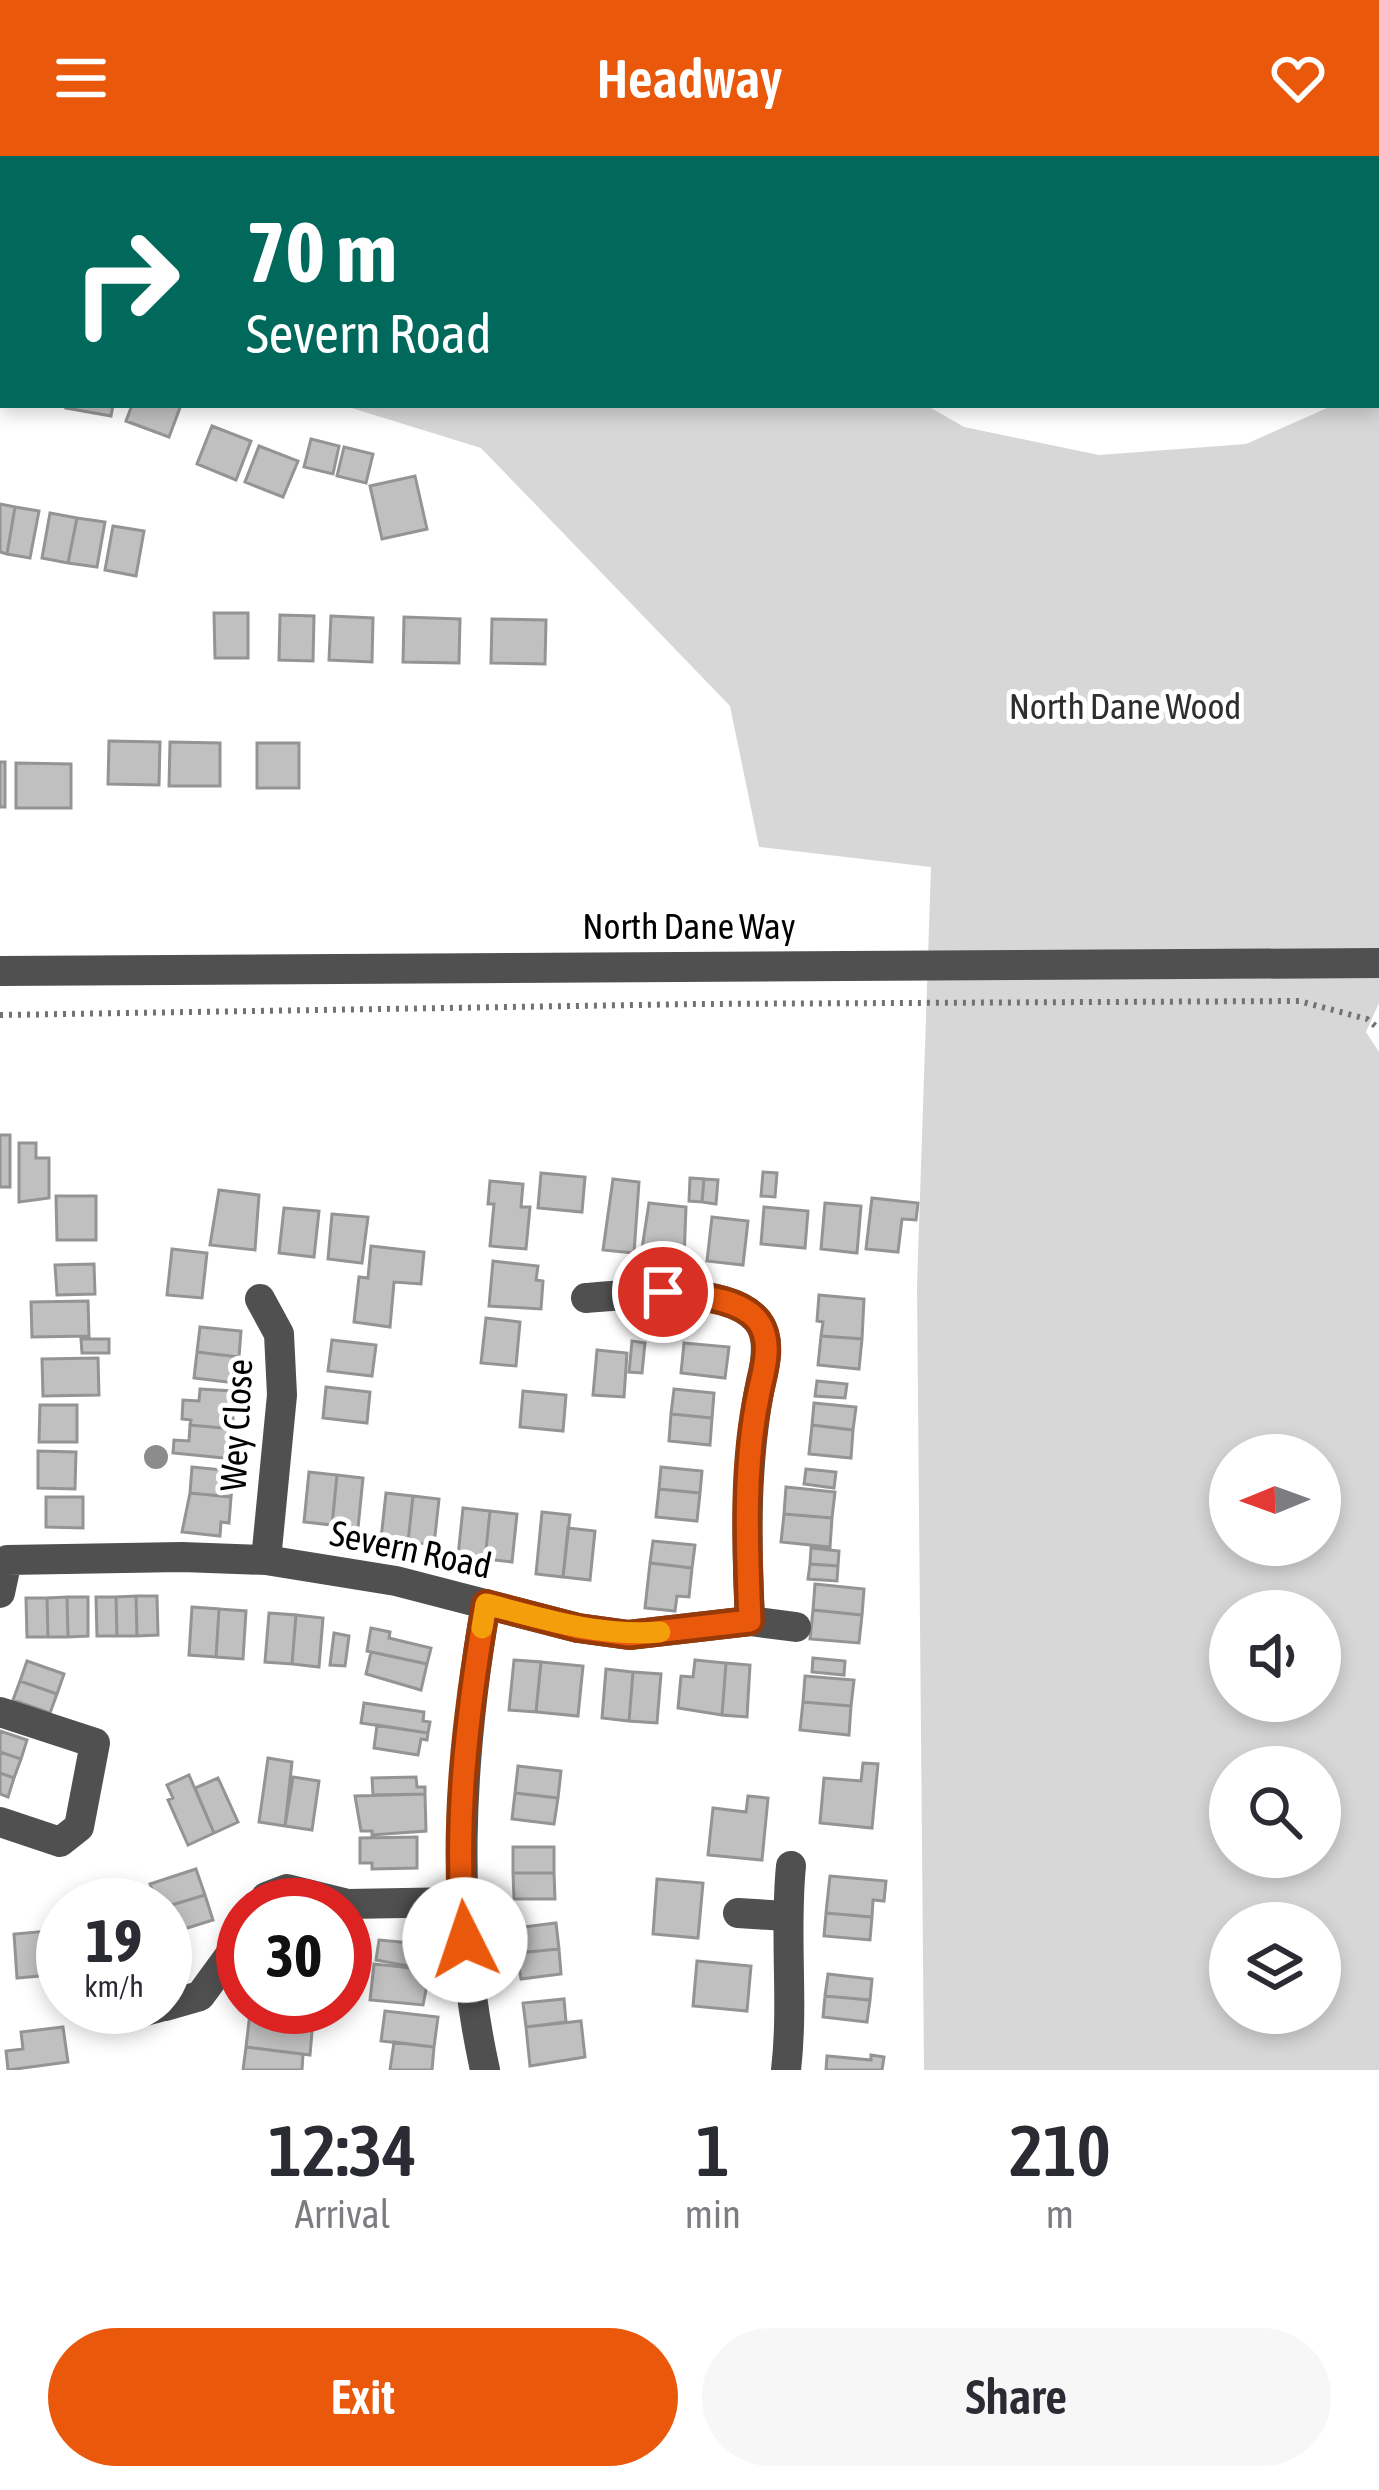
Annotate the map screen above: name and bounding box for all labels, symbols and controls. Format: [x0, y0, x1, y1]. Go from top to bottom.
icon: menu [48, 45, 114, 111]
icon: heart [1265, 45, 1331, 111]
text: Headway [597, 48, 782, 109]
icon: right [48, 204, 204, 360]
text: 70 m [246, 204, 397, 300]
text: Severn Road [246, 303, 491, 364]
park label: North Dane Wood [1009, 685, 1241, 727]
street label: North Dane Way [582, 905, 796, 947]
pin [612, 1241, 714, 1343]
icon: arrive [630, 1259, 696, 1325]
street label: Wey Close [212, 1358, 260, 1492]
north arrow [1209, 1434, 1341, 1566]
map controls [1209, 1434, 1341, 2034]
street label: Severn Road [327, 1511, 495, 1587]
button: sound [1209, 1590, 1341, 1722]
button: search [1209, 1746, 1341, 1878]
position arrow [402, 1877, 528, 2003]
speed limit sign: 30 [216, 1878, 372, 2034]
button: layers [1209, 1902, 1341, 2034]
text: 19 [86, 1906, 142, 1975]
text: km/h [84, 1969, 144, 2003]
text: 12:34 [268, 2109, 417, 2191]
text: 1 [696, 2109, 730, 2191]
text: 210 [1009, 2109, 1111, 2191]
text: Arrival [295, 2192, 390, 2236]
text: min [685, 2192, 741, 2236]
text: m [1046, 2192, 1074, 2236]
button: Exit [48, 2328, 678, 2466]
button: Share [702, 2328, 1331, 2466]

